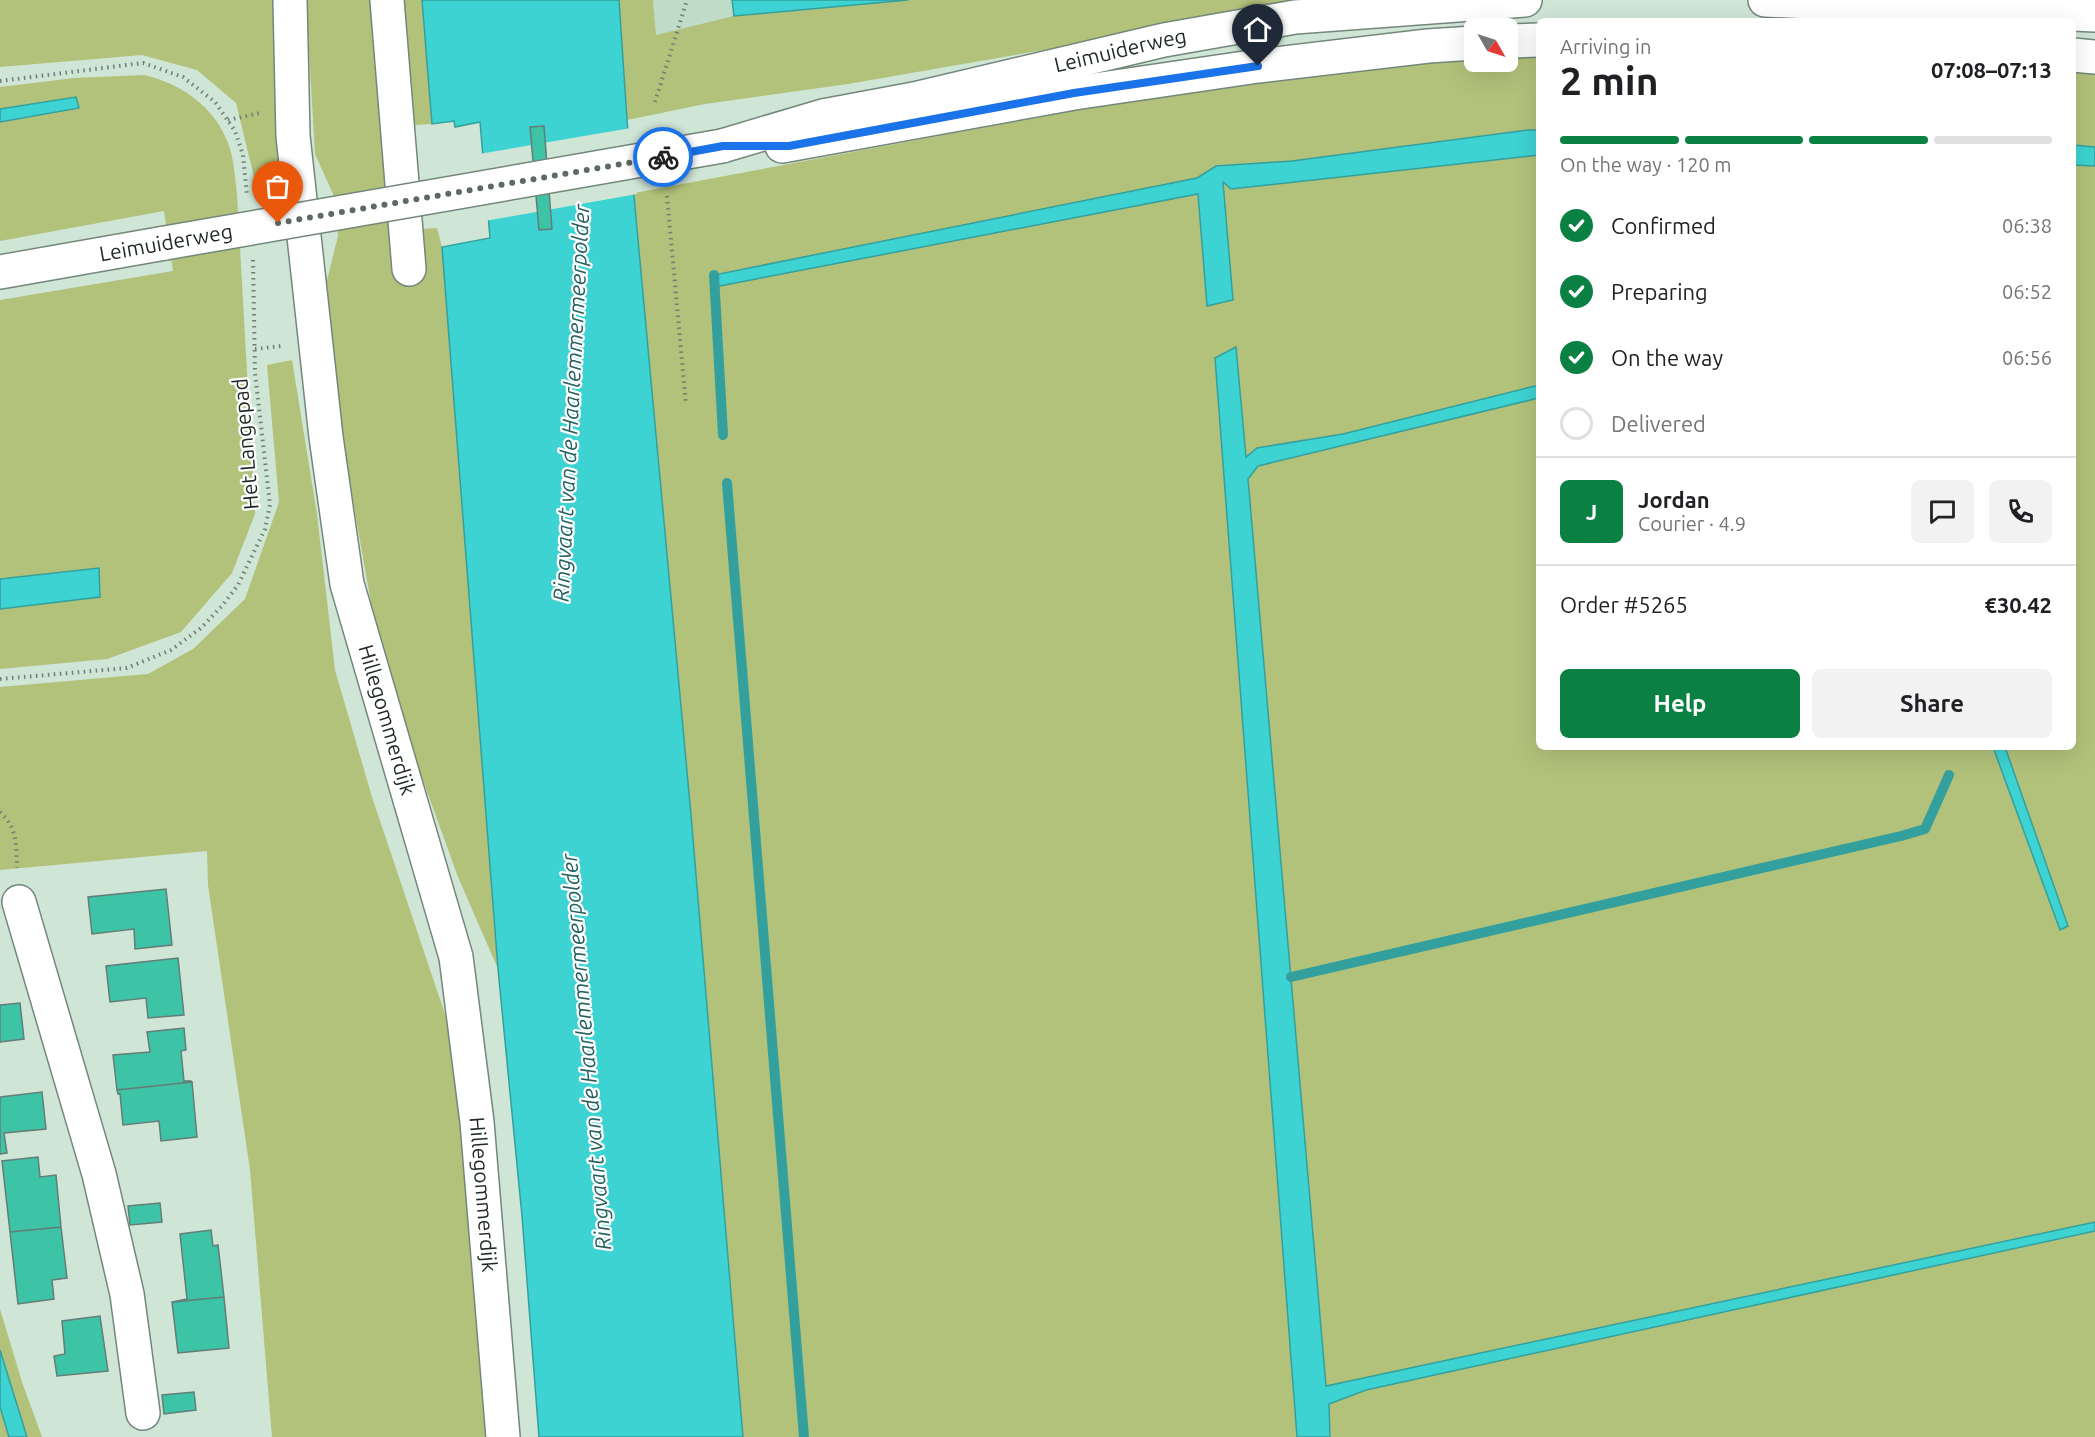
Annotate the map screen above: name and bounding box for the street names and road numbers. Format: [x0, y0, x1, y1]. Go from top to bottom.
street label: Leimuiderweg [1052, 23, 1188, 76]
street label: Leimuiderweg [97, 218, 234, 266]
street label: Het Langepad [227, 377, 263, 511]
street label: Hillegommerdijk [354, 642, 421, 798]
street label: Hillegommerdijk [466, 1116, 502, 1273]

